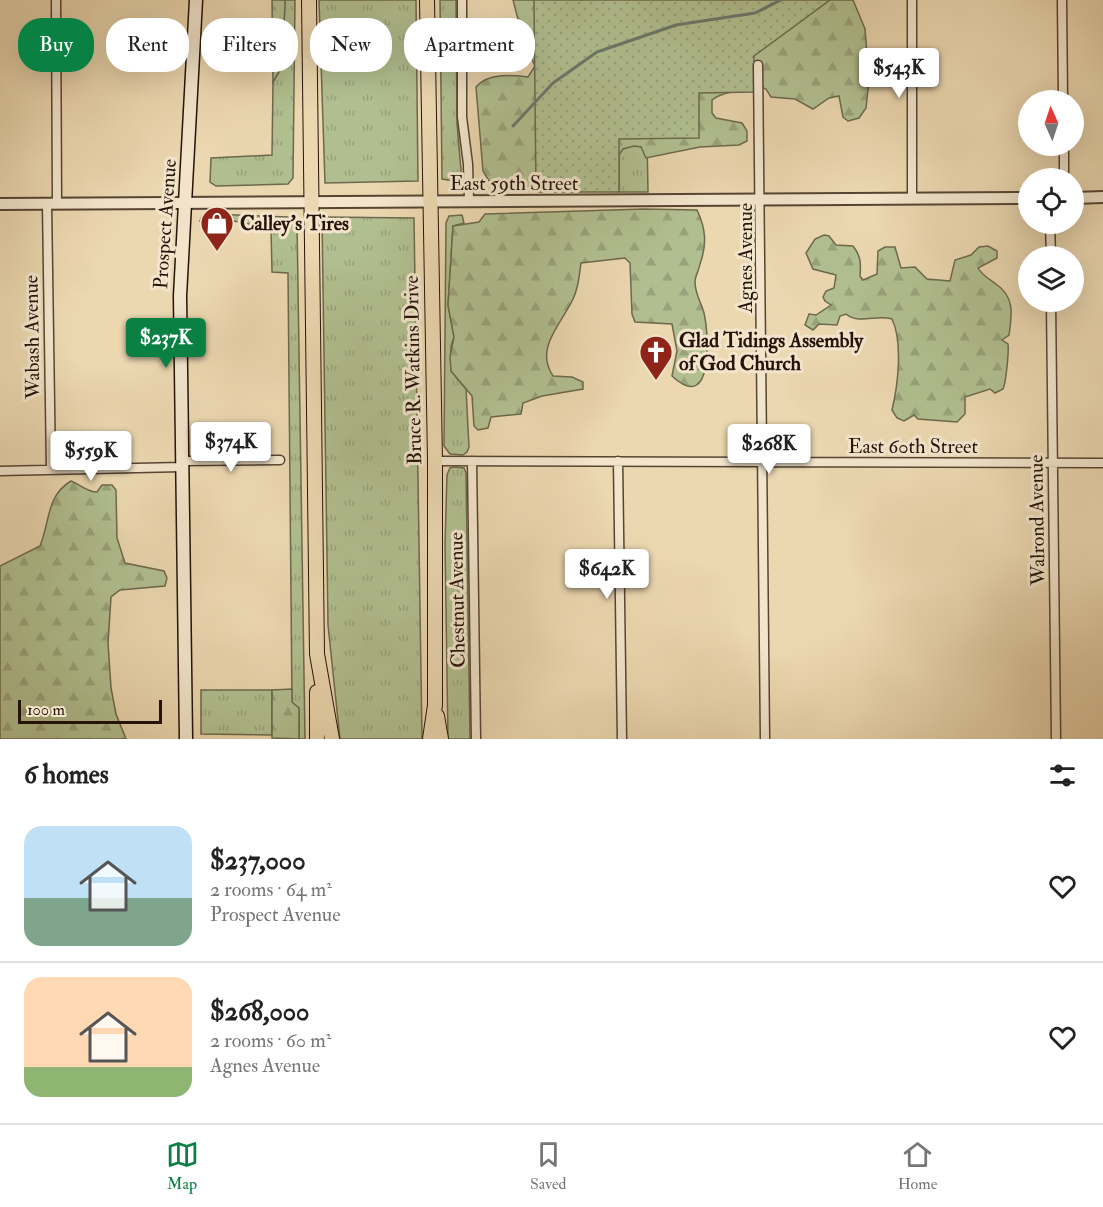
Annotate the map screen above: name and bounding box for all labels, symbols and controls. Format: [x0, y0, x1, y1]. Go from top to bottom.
chip: Buy [18, 18, 94, 72]
chip: Rent [106, 18, 189, 72]
chip: Filters [201, 18, 298, 72]
chip: New [310, 18, 392, 72]
chip: Apartment [404, 18, 535, 72]
pin: $543K [857, 48, 941, 99]
text: $543K [873, 55, 925, 80]
north arrow [1018, 90, 1084, 156]
map controls [1018, 90, 1084, 312]
street label: Prospect Avenue [148, 158, 183, 290]
button: locate [1018, 168, 1084, 234]
street label: East 59th Street [450, 171, 579, 196]
street label: Agnes Avenue [733, 203, 758, 314]
shop icon: Calley's Tires [199, 205, 235, 252]
place label: Calley's Tires [240, 211, 349, 237]
button: layers [1018, 246, 1084, 312]
street label: Wabash Avenue [18, 275, 46, 400]
street label: Bruce R. Watkins Drive [399, 275, 427, 465]
pin: $237K [124, 318, 208, 369]
text: $237K [140, 325, 192, 350]
place label: Glad Tidings Assembly of God Church [679, 328, 864, 376]
church icon: Glad Tidings Assembly of God Church [638, 334, 674, 381]
pin: $374K [189, 422, 273, 473]
pin: $268K [727, 424, 811, 475]
text: $374K [205, 429, 257, 454]
pin: $559K [49, 431, 133, 482]
text: $268K [742, 431, 796, 456]
street label: East 60th Street [848, 434, 978, 459]
text: $559K [64, 438, 118, 463]
street label: Walrond Avenue [1023, 454, 1051, 587]
street label: Chestnut Avenue [443, 532, 471, 668]
pin: $642K [565, 549, 649, 600]
text: $642K [579, 556, 635, 581]
scale bar [18, 697, 162, 724]
text: 100 m [27, 700, 65, 720]
text: 6 homes [24, 759, 109, 791]
icon: filters [1046, 759, 1079, 792]
text: $237,000 [210, 845, 305, 877]
icon: home [72, 850, 144, 922]
icon: heart [1046, 870, 1079, 903]
text: 2 rooms · 64 m² [210, 877, 332, 902]
text: Prospect Avenue [210, 902, 341, 927]
text: $268,000 [210, 996, 309, 1028]
icon: home [72, 1001, 144, 1073]
icon: heart [1046, 1021, 1079, 1054]
text: 2 rooms · 60 m² [210, 1028, 331, 1053]
text: Agnes Avenue [210, 1053, 320, 1078]
tab: Map [166, 1138, 199, 1194]
tab: Saved [530, 1138, 566, 1194]
tab: Home [898, 1138, 937, 1194]

